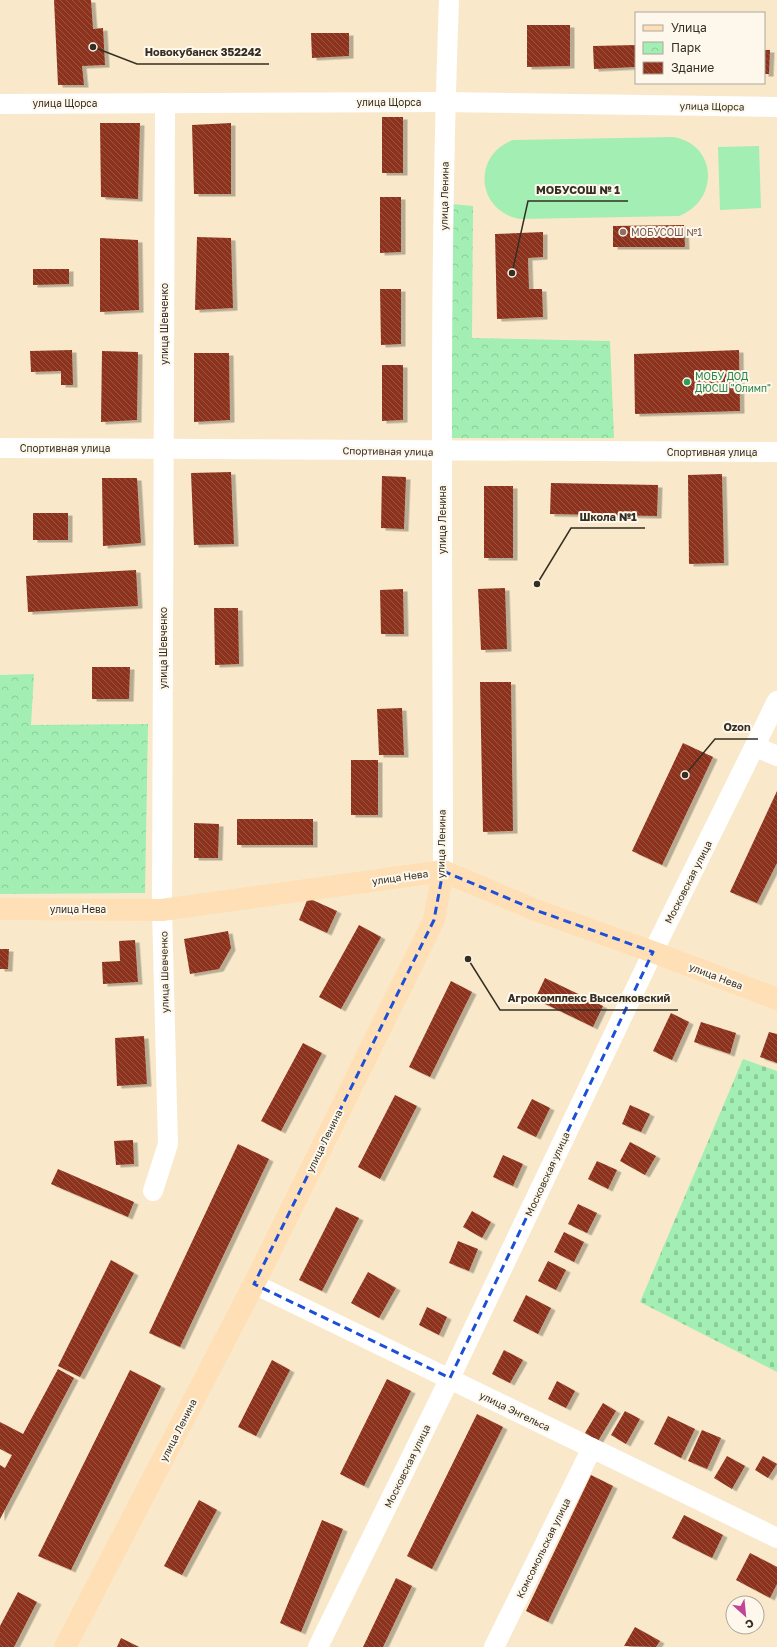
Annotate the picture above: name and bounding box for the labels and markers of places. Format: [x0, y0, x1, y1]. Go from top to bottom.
callout: Новокубанск 352242 [137, 41, 269, 64]
callout: МОБУСОШ № 1 [528, 178, 628, 201]
place label: МОБУСОШ №1 [631, 226, 702, 238]
marker: МОБУСОШ №1 [618, 227, 628, 237]
place label: МОБУ ДОД ДЮСШ "Олимп" [695, 370, 771, 394]
marker: МОБУ ДОД ДЮСШ "Олимп" [682, 377, 692, 387]
callout: Школа №1 [571, 505, 645, 528]
callout: Ozon [715, 716, 758, 739]
callout: Агрокомплекс Выселковский [500, 987, 678, 1010]

